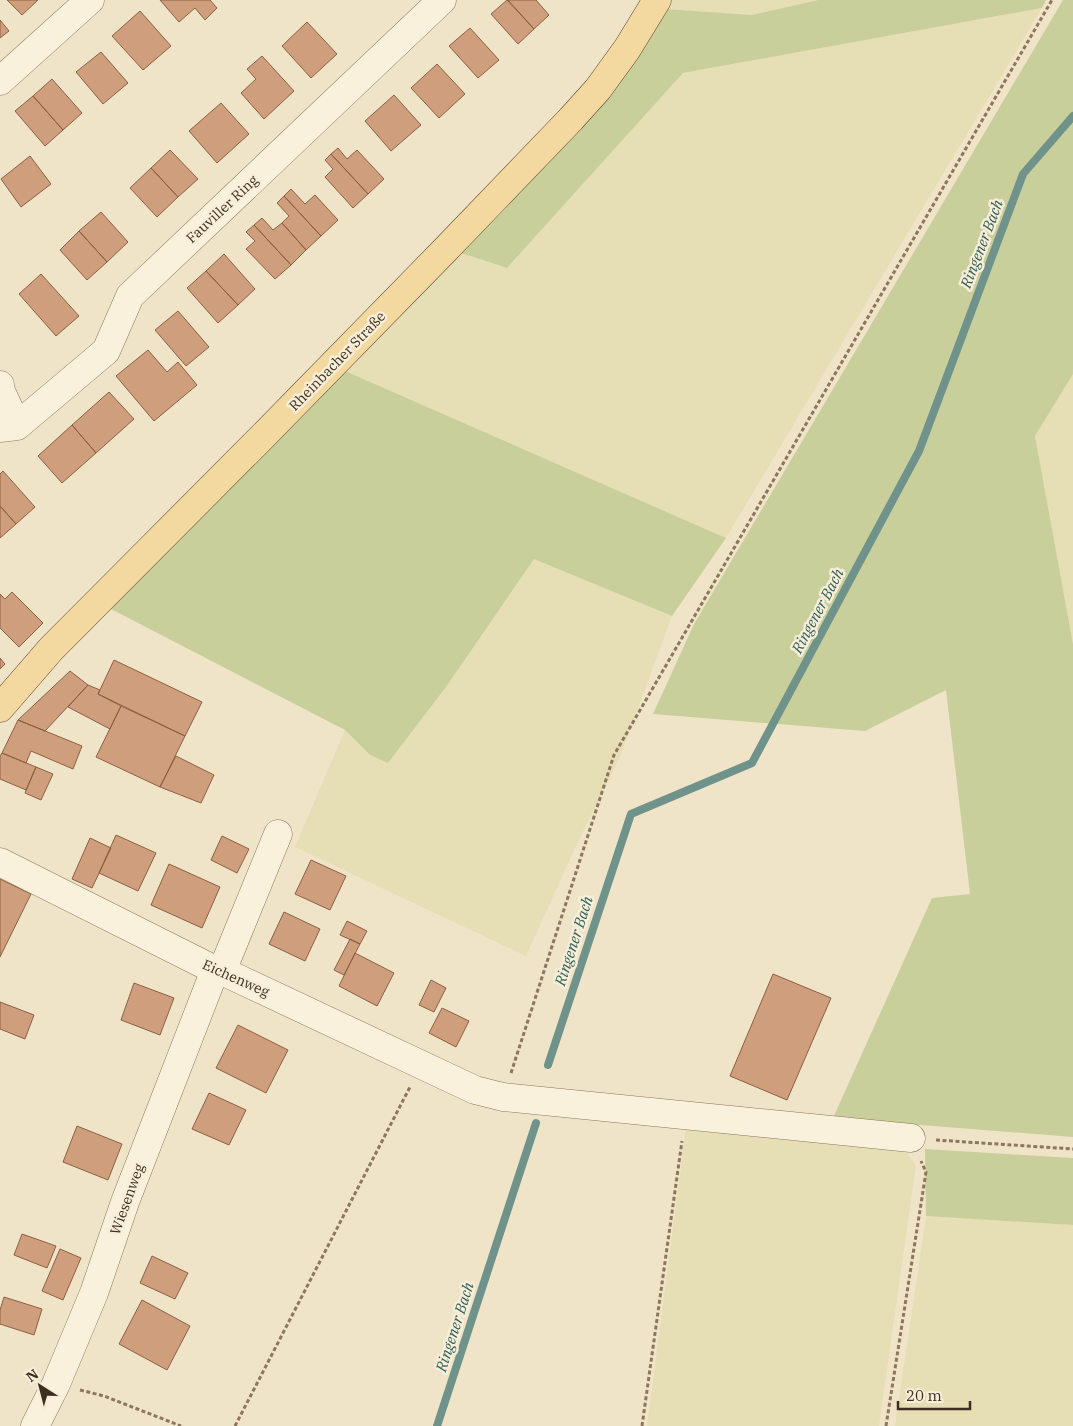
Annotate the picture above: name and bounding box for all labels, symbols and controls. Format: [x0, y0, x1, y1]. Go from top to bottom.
street label: Fauviller Ring [182, 171, 262, 247]
water label: Ringener Bach [956, 196, 1007, 292]
street label: Rheinbacher Straße [285, 307, 389, 415]
water label: Ringener Bach [787, 565, 848, 657]
water label: Ringener Bach [550, 893, 597, 989]
street label: Eichenweg [200, 955, 273, 1001]
street label: Wiesenweg [106, 1161, 148, 1237]
water label: Ringener Bach [431, 1279, 478, 1375]
north arrow [15, 1361, 65, 1411]
text: N [23, 1365, 42, 1386]
scale bar [898, 1378, 970, 1410]
text: 20 m [906, 1386, 942, 1405]

